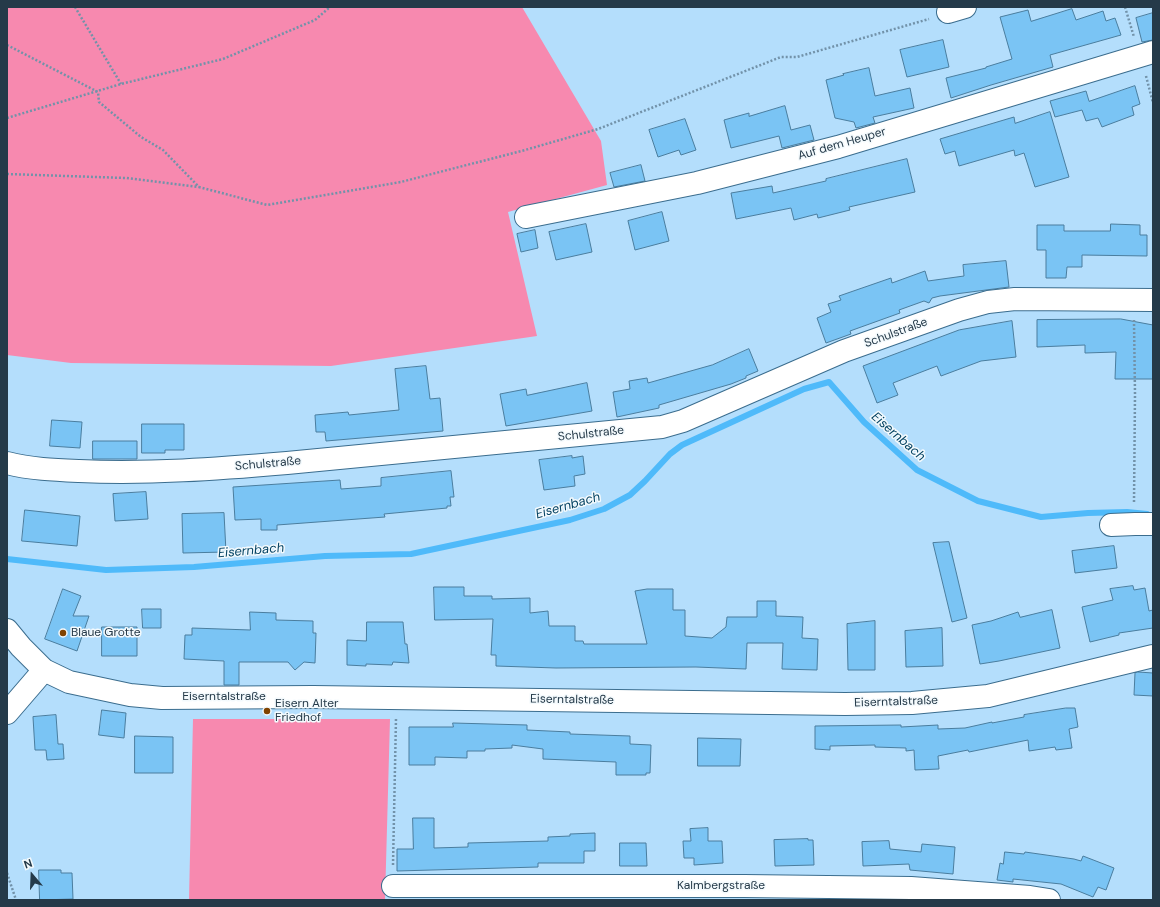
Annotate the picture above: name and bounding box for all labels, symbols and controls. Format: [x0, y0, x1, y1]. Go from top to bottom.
street label: Auf dem Heuper [796, 125, 888, 163]
street label: Schulstraße [862, 315, 930, 351]
water label: Eisernbach [868, 409, 928, 465]
street label: Schulstraße [557, 423, 625, 445]
street label: Schulstraße [234, 454, 302, 474]
water label: Eisernbach [534, 489, 602, 523]
water label: Eisernbach [217, 540, 285, 562]
place label: Blaue Grotte [71, 626, 141, 640]
marker: Blaue Grotte [58, 628, 68, 638]
street label: Eiserntalstraße [182, 690, 266, 704]
street label: Eiserntalstraße [530, 692, 614, 708]
street label: Eiserntalstraße [854, 693, 938, 711]
place label: Eisern Alter Friedhof [275, 697, 338, 725]
marker: Eisern Alter Friedhof [262, 706, 272, 716]
north arrow [12, 855, 52, 895]
text: N [22, 856, 34, 872]
street label: Kalmbergstraße [677, 879, 765, 893]

